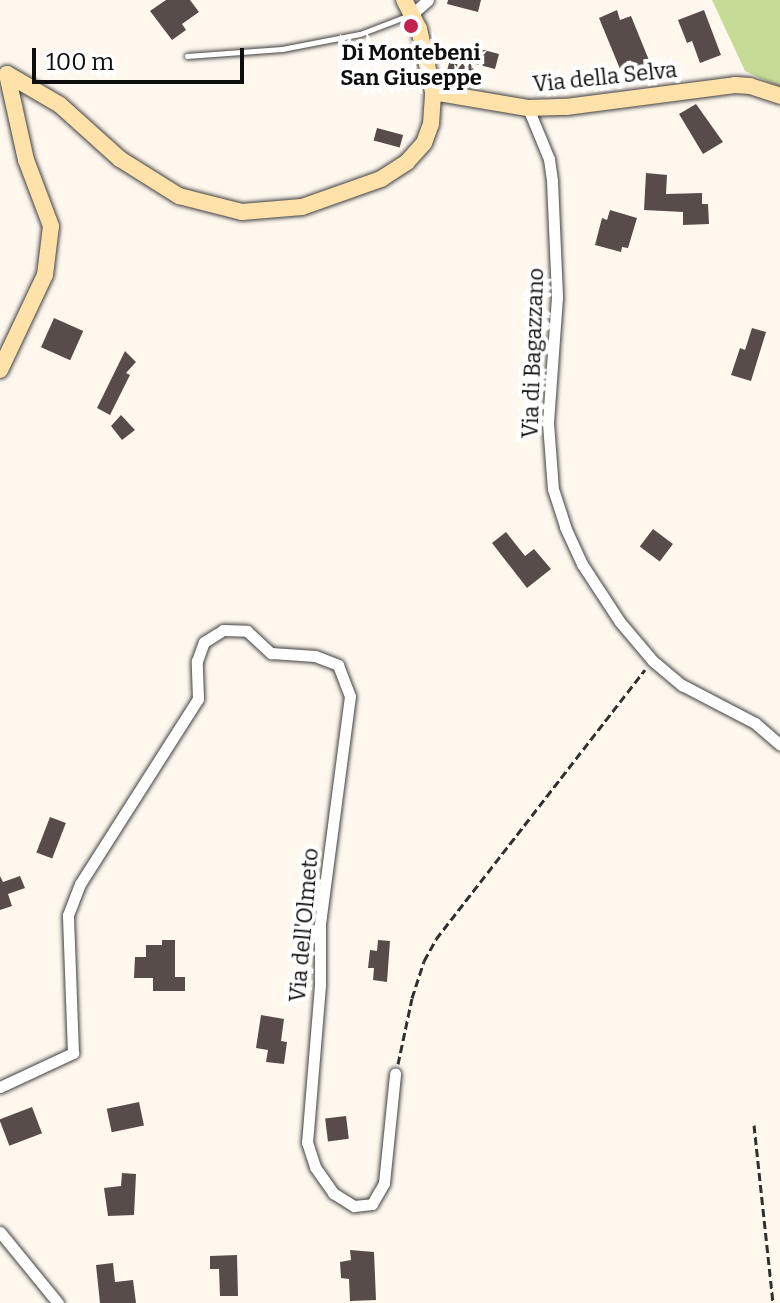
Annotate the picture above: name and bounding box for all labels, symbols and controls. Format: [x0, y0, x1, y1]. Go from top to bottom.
marker: Di Montebeni San Giuseppe [402, 17, 420, 35]
scale bar [36, 32, 248, 82]
place label: Di Montebeni San Giuseppe [340, 39, 482, 90]
text: 100 m [46, 48, 114, 76]
street label: Via della Selva [532, 56, 678, 98]
street label: Via di Bagazzano [517, 267, 549, 439]
street label: Via dell'Olmeto [284, 847, 324, 1003]

